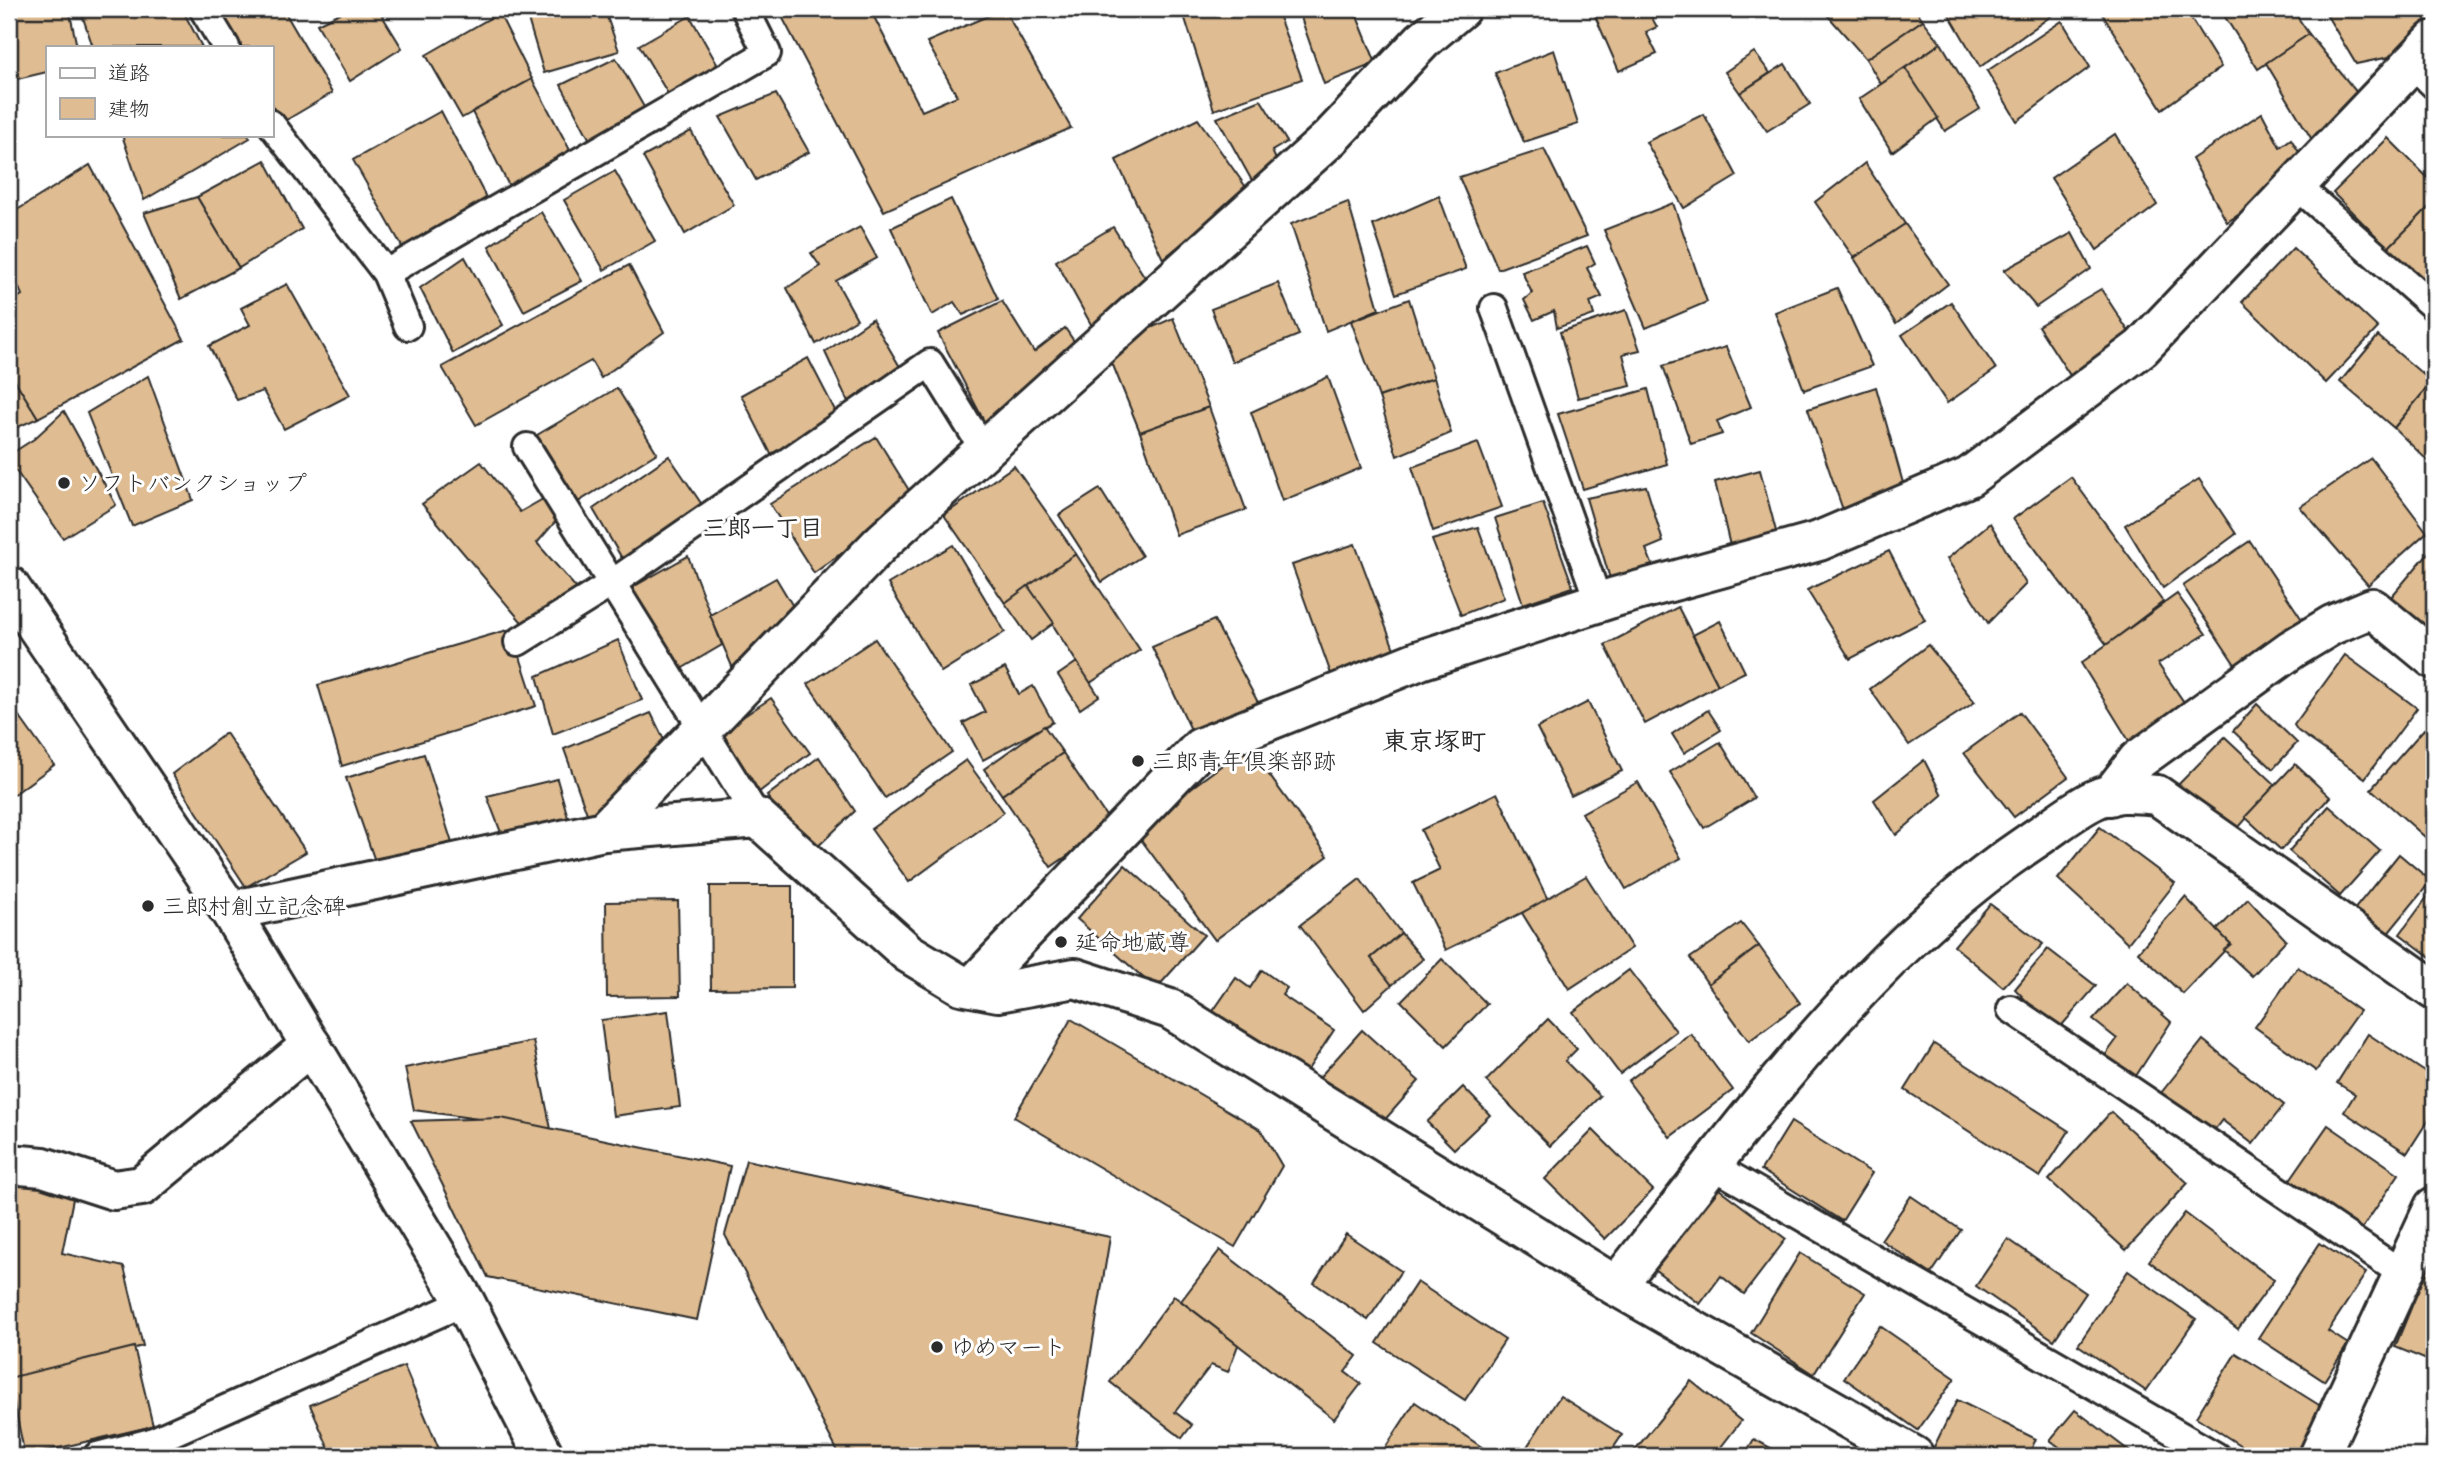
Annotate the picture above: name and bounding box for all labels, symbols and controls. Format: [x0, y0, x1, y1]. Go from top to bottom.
legend [46, 46, 273, 136]
text: 道路 [108, 60, 150, 85]
text: 建物 [108, 96, 150, 121]
place label: ソフトバンクショップ [78, 469, 307, 497]
marker: ソフトバンクショップ [56, 475, 72, 491]
district label: 三郎一丁目 [703, 513, 823, 542]
district label: 東京塚町 [1382, 725, 1486, 757]
place label: 三郎青年倶楽部跡 [1152, 747, 1336, 775]
marker: 三郎青年倶楽部跡 [1130, 753, 1146, 769]
place label: 三郎村創立記念碑 [162, 892, 346, 920]
marker: 三郎村創立記念碑 [140, 898, 156, 914]
place label: 延命地蔵尊 [1075, 928, 1190, 956]
marker: 延命地蔵尊 [1053, 934, 1069, 950]
place label: ゆめマート [951, 1333, 1066, 1361]
marker: ゆめマート [929, 1339, 945, 1355]

